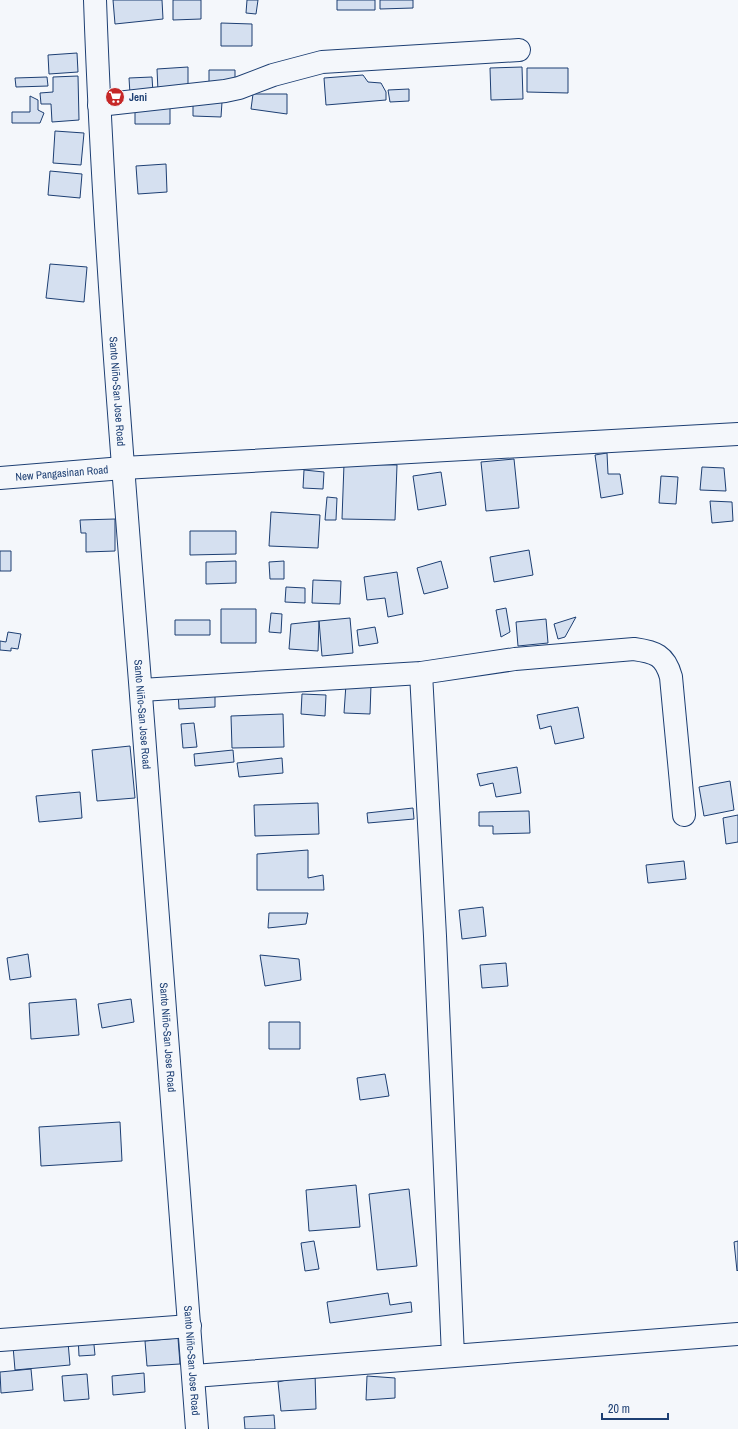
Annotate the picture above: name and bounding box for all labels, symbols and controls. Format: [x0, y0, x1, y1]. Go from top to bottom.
supermarket icon: Jeni [104, 86, 126, 108]
place label: Jeni [129, 90, 147, 104]
street label: Santo Niño-San Jose Road [106, 336, 128, 447]
street label: New Pangasinan Road [15, 462, 109, 484]
street label: Santo Niño-San Jose Road [131, 659, 154, 770]
street label: Santo Niño-San Jose Road [157, 982, 179, 1093]
street label: Santo Niño-San Jose Road [181, 1305, 203, 1416]
scale bar [602, 1395, 668, 1421]
text: 20 m [608, 1401, 630, 1417]

